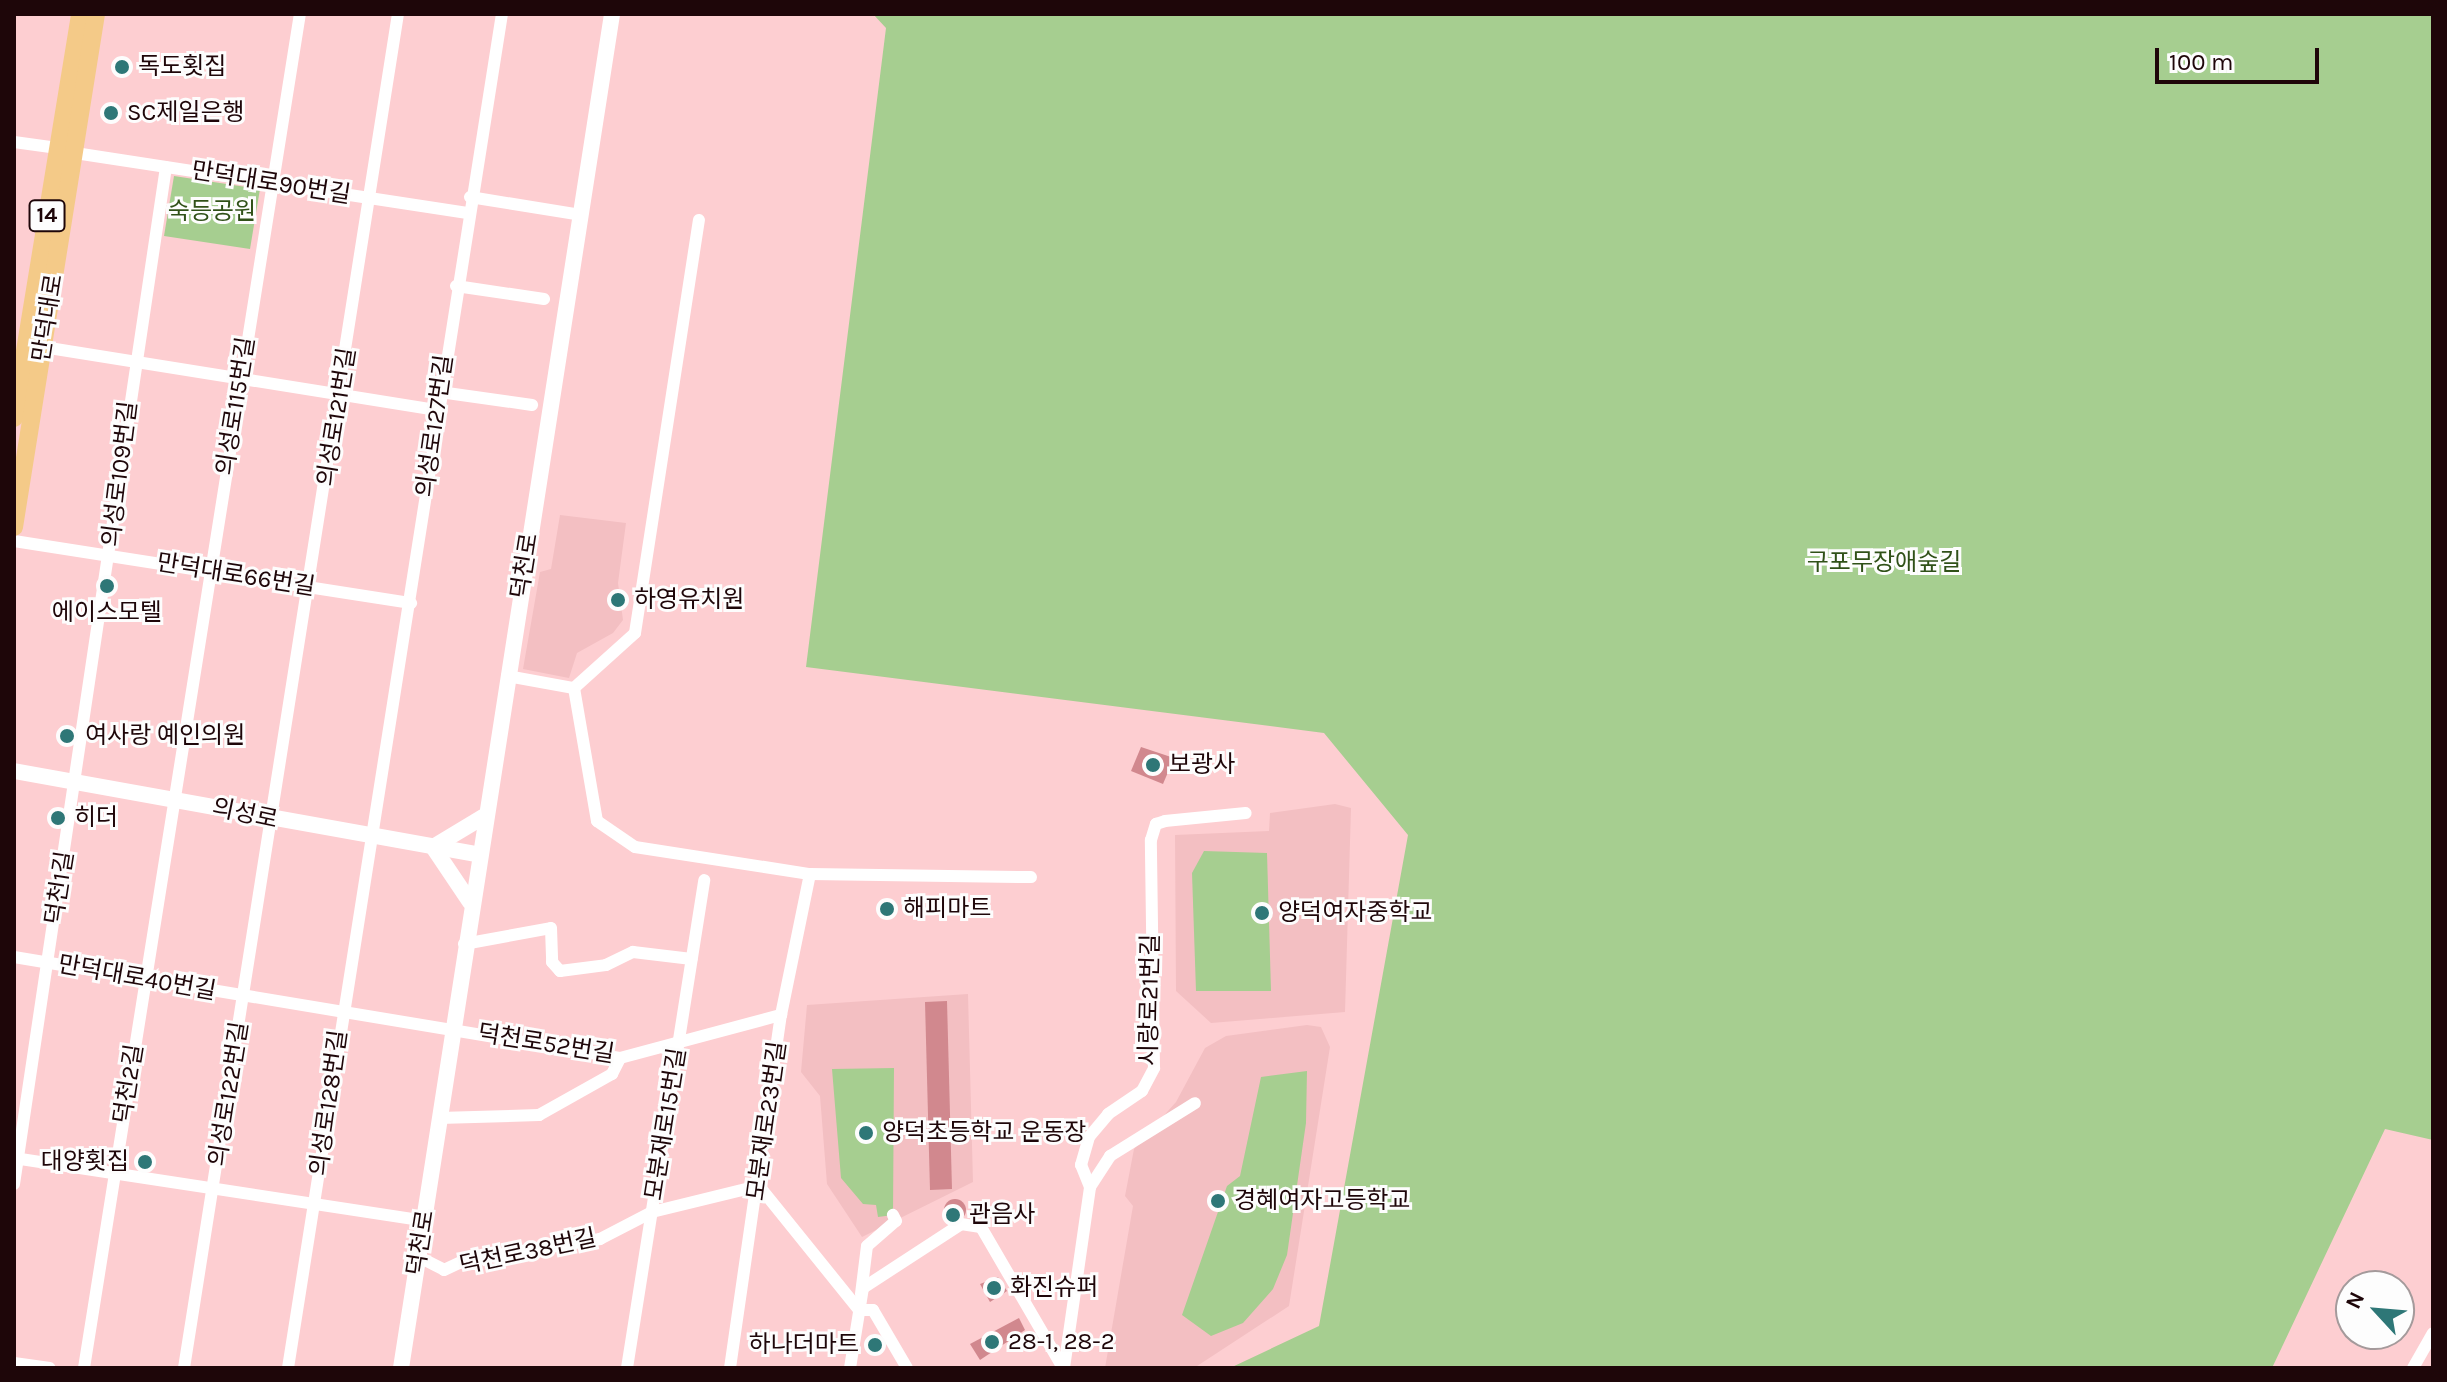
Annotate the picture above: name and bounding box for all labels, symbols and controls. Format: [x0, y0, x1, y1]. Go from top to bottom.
scale bar [2159, 32, 2323, 82]
text: 100 m [2169, 48, 2234, 76]
place label: 독도횟집 [138, 53, 226, 81]
marker: 독도횟집 [113, 58, 131, 76]
place label: SC제일은행 [127, 99, 245, 127]
marker: SC제일은행 [102, 104, 120, 122]
street label: 만덕대로90번길 [189, 156, 353, 210]
road number: 14 [27, 198, 67, 234]
park label: 숙등공원 [168, 198, 256, 226]
street label: 만덕대로 [27, 272, 69, 364]
street label: 의성로115번길 [211, 335, 261, 477]
street label: 의성로121번길 [312, 346, 362, 488]
street label: 의성로127번길 [411, 353, 459, 499]
street label: 의성로109번길 [97, 400, 143, 548]
street label: 덕천로 [506, 531, 544, 601]
street label: 만덕대로66번길 [155, 548, 317, 602]
park label: 구포무장애숲길 [1807, 549, 1961, 577]
marker: 에이스모텔 [98, 577, 116, 595]
place label: 하영유치원 [634, 586, 744, 614]
marker: 하영유치원 [609, 591, 627, 609]
place label: 에이스모텔 [52, 599, 162, 627]
place label: 여사랑 예인의원 [85, 722, 245, 750]
marker: 여사랑 예인의원 [56, 725, 78, 747]
place label: 보광사 [1169, 751, 1235, 779]
marker: 보광사 [1144, 756, 1162, 774]
street label: 의성로 [210, 793, 280, 835]
place label: 히더 [74, 804, 118, 832]
marker: 히더 [49, 809, 67, 827]
street label: 덕천1길 [40, 849, 80, 927]
place label: 해피마트 [903, 895, 991, 923]
place label: 양덕여자중학교 [1278, 899, 1433, 927]
marker: 해피마트 [878, 900, 896, 918]
marker: 양덕여자중학교 [1253, 904, 1271, 922]
street label: 시랑로21번길 [1134, 934, 1166, 1066]
street label: 만덕대로40번길 [56, 950, 218, 1006]
street label: 덕천로52번길 [476, 1019, 616, 1069]
street label: 의성로122번길 [203, 1020, 255, 1168]
street label: 의성로128번길 [305, 1028, 353, 1178]
street label: 모분재로23번길 [742, 1039, 792, 1203]
street label: 덕천2길 [109, 1042, 149, 1126]
street label: 모분재로15번길 [640, 1046, 692, 1202]
place label: 양덕초등학교 운동장 [882, 1119, 1086, 1147]
marker: 양덕초등학교 운동장 [857, 1124, 875, 1142]
place label: 대양횟집 [41, 1148, 129, 1176]
marker: 대양횟집 [136, 1153, 154, 1171]
place label: 경혜여자고등학교 [1234, 1187, 1411, 1215]
marker: 경혜여자고등학교 [1209, 1192, 1227, 1210]
place label: 관음사 [969, 1201, 1035, 1229]
marker: 관음사 [944, 1206, 962, 1224]
street label: 덕천로 [402, 1208, 440, 1278]
street label: 덕천로38번길 [457, 1223, 599, 1281]
north arrow [2335, 1270, 2415, 1350]
place label: 화진슈퍼 [1010, 1274, 1098, 1302]
marker: 화진슈퍼 [985, 1279, 1003, 1297]
text: N [2340, 1288, 2370, 1313]
place label: 28-1, 28-2 [1008, 1328, 1115, 1356]
place label: 하나더마트 [749, 1331, 859, 1359]
marker: 28-1, 28-2 [983, 1333, 1001, 1351]
marker: 하나더마트 [866, 1336, 884, 1354]

